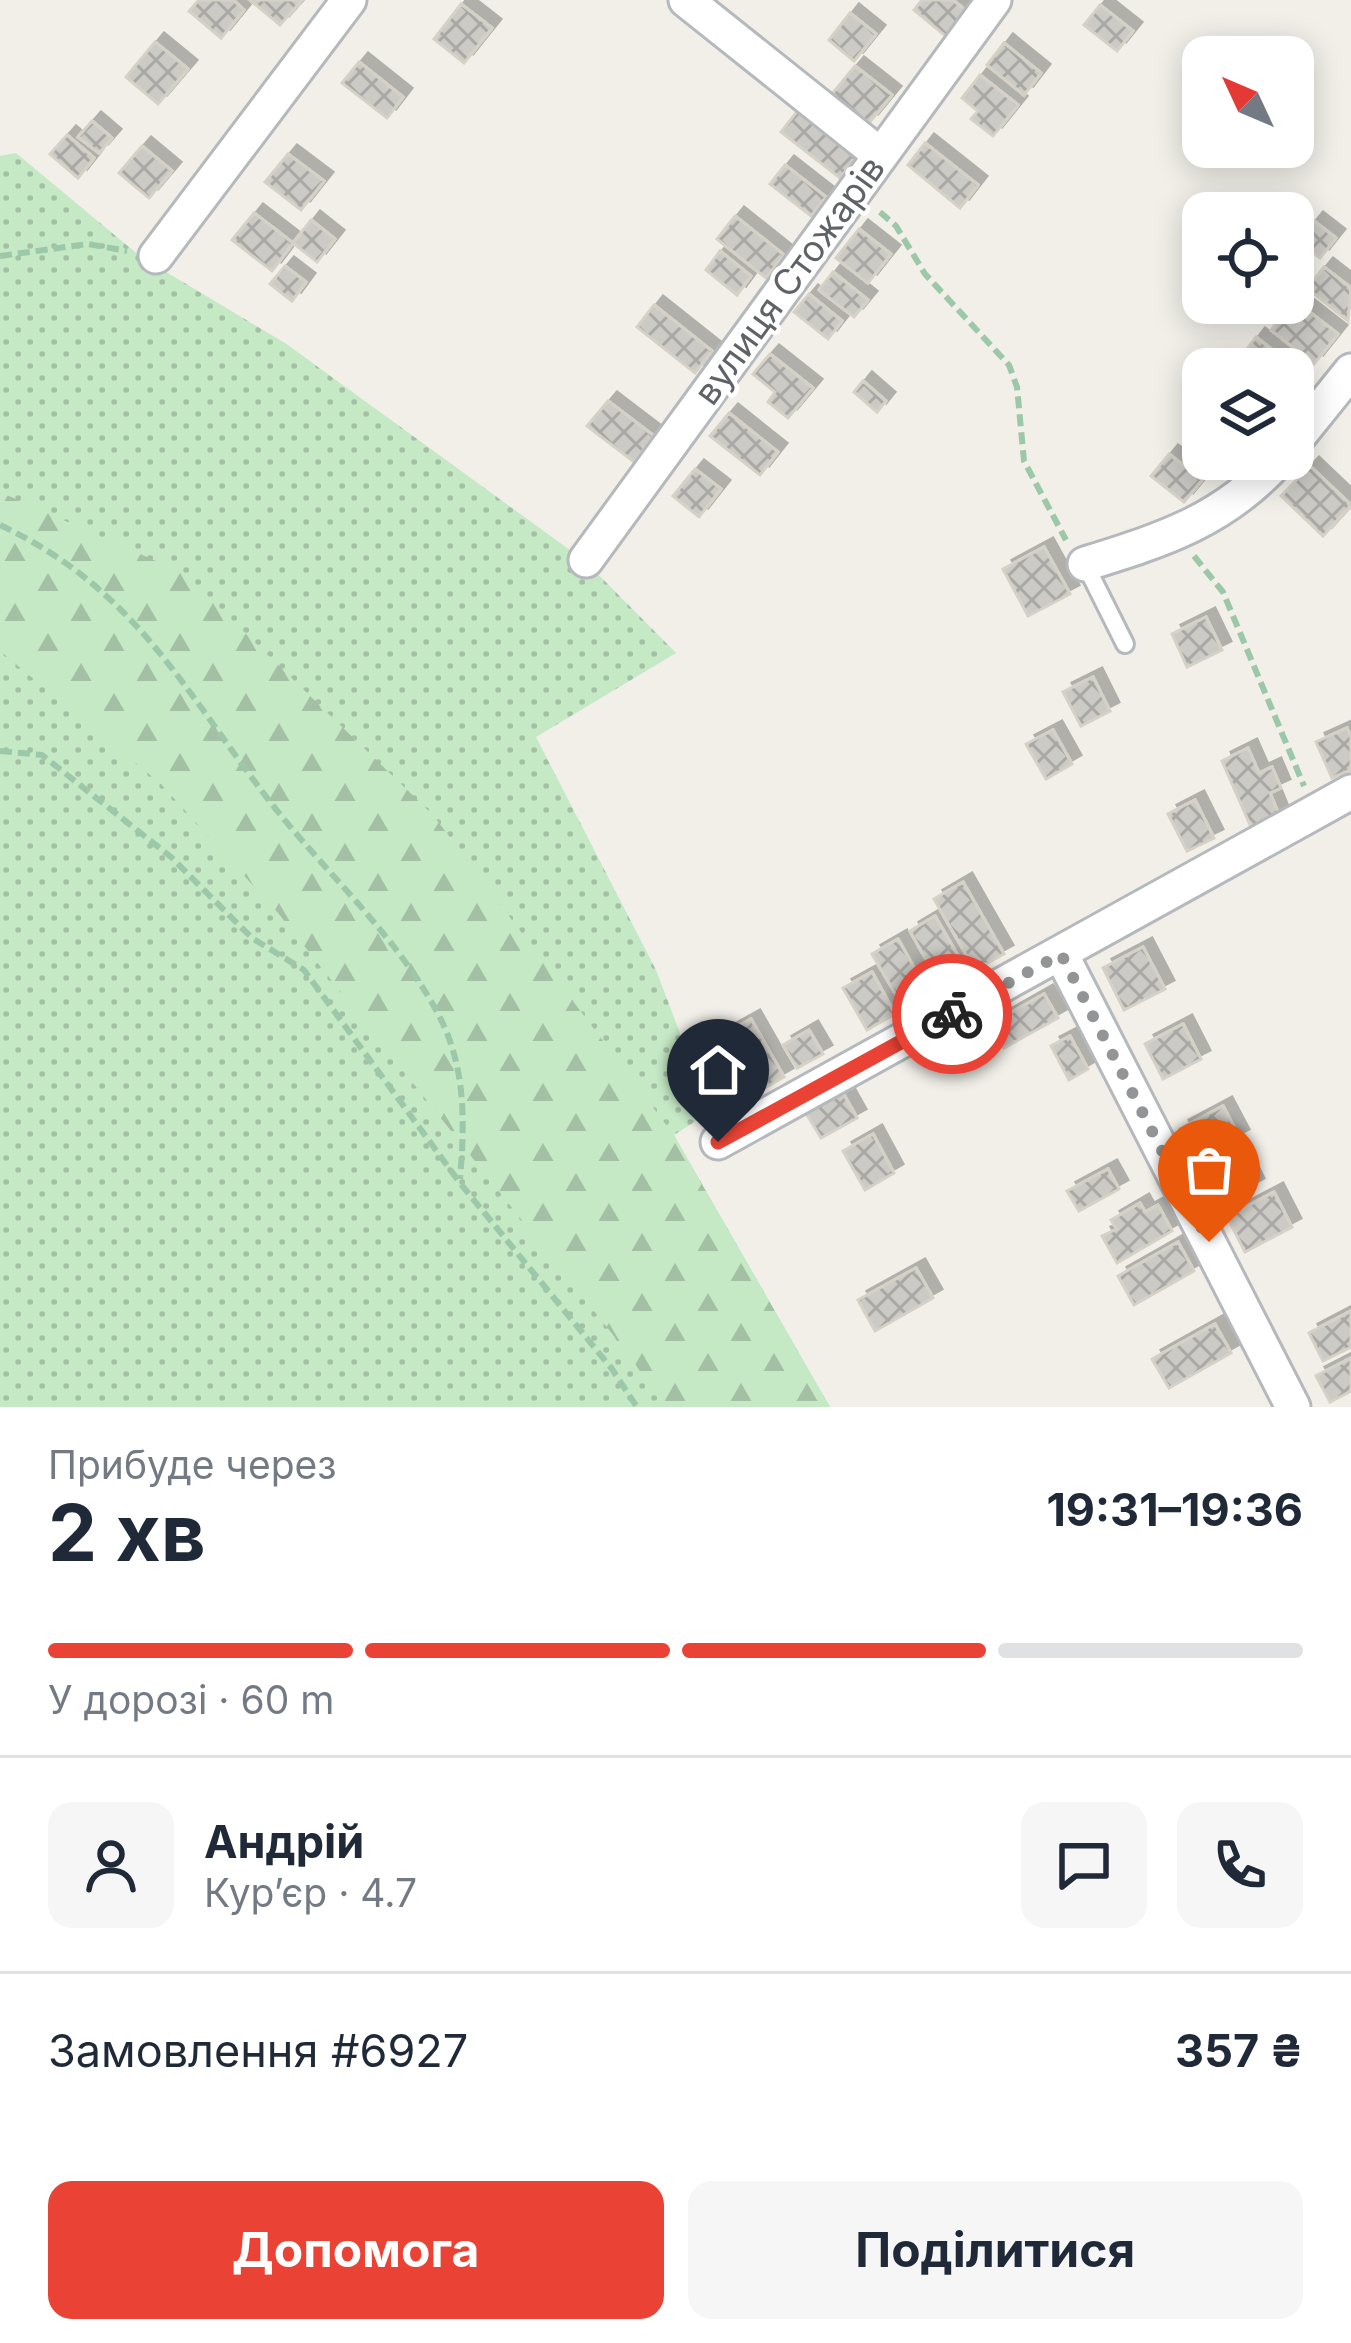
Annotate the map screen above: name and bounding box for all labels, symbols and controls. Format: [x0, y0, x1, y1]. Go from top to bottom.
north arrow [1182, 36, 1314, 168]
map controls [1182, 36, 1314, 480]
street label: вулиця Стожарів [684, 147, 894, 413]
button: locate [1182, 192, 1314, 324]
button: layers [1182, 348, 1314, 480]
courier [892, 954, 1012, 1074]
icon: bike [919, 981, 985, 1047]
pin [667, 1019, 769, 1142]
icon: home [685, 1037, 751, 1103]
pin [1158, 1119, 1260, 1242]
icon: bag [1176, 1137, 1242, 1203]
text: Прибуде через [48, 1441, 337, 1488]
text: 19:31–19:36 [1046, 1482, 1303, 1537]
text: 2 хв [48, 1485, 206, 1580]
text: У дорозі · 60 m [48, 1676, 334, 1723]
button: person [48, 1802, 174, 1928]
button: chat [1021, 1802, 1147, 1928]
button: phone [1177, 1802, 1303, 1928]
text: Андрій [204, 1814, 364, 1869]
text: Кур’єр · 4.7 [204, 1869, 417, 1916]
text: Замовлення #6927 [48, 2023, 468, 2078]
text: 357 ₴ [1175, 2023, 1303, 2078]
button: Допомога [48, 2181, 664, 2319]
button: Поділитися [688, 2181, 1303, 2319]

